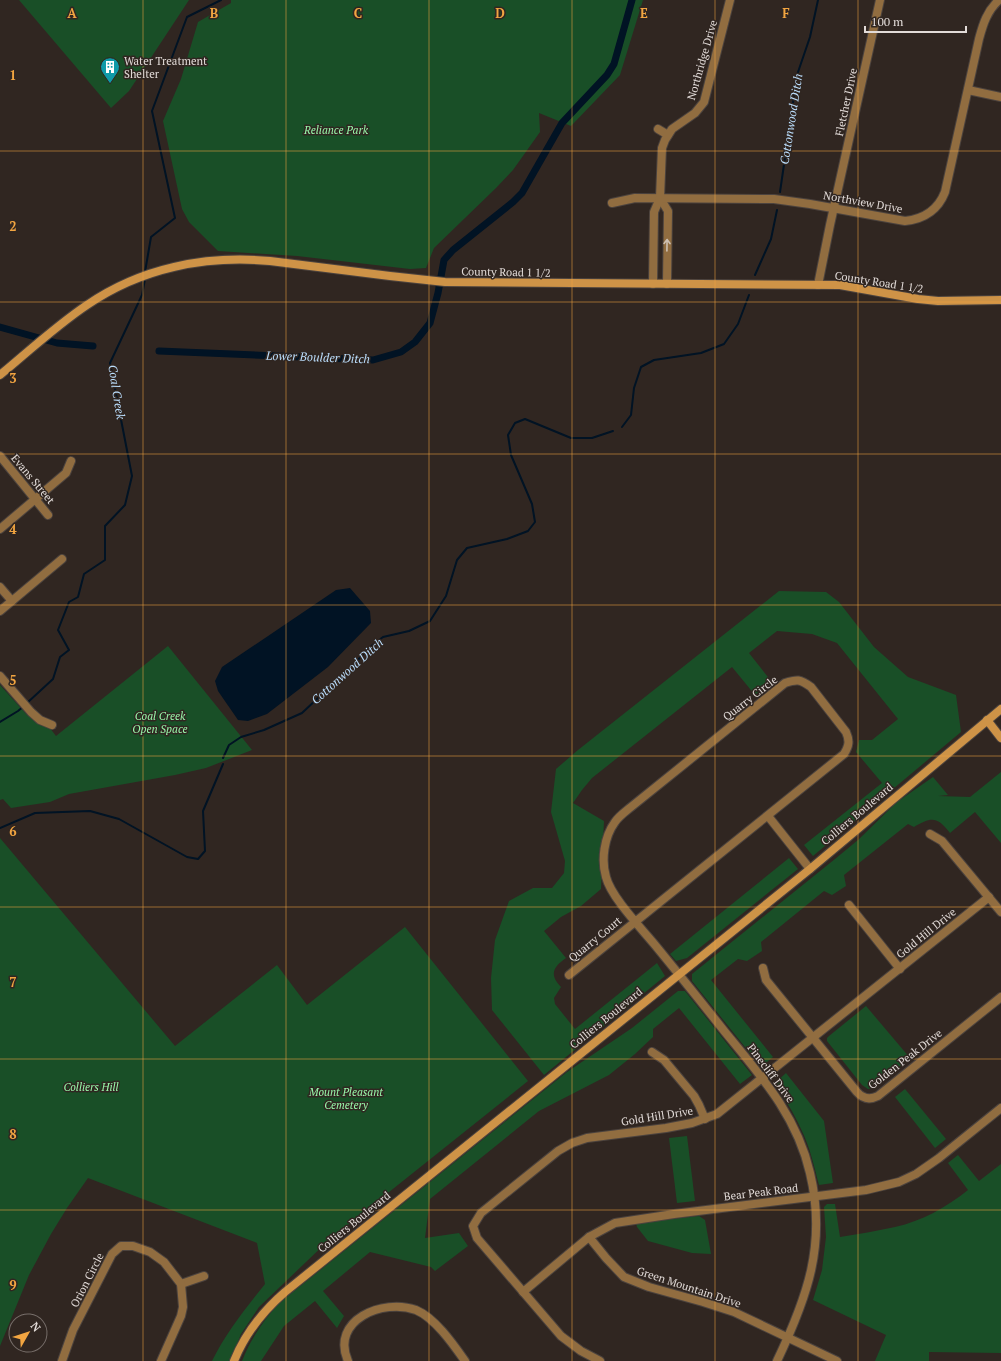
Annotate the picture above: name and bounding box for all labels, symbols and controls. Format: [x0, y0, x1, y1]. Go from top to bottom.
text: A [67, 4, 77, 22]
text: B [210, 4, 218, 22]
text: C [354, 4, 362, 22]
text: D [495, 4, 505, 22]
text: E [640, 4, 648, 22]
text: F [782, 4, 790, 22]
scale bar [865, 8, 966, 34]
text: 100 m [871, 14, 904, 29]
street label: Northridge Drive [684, 18, 720, 102]
place label: Water Treatment Shelter [124, 54, 207, 81]
building icon: Water Treatment Shelter [99, 56, 121, 84]
text: 1 [9, 66, 17, 84]
street label: Fletcher Drive [832, 66, 860, 137]
water label: Cottonwood Ditch [776, 72, 806, 166]
park label: Reliance Park [303, 123, 369, 137]
street label: Northview Drive [822, 188, 904, 216]
text: 2 [9, 217, 17, 235]
one-way arrow [663, 239, 671, 252]
street label: County Road 1 1/2 [461, 264, 551, 280]
street label: County Road 1 1/2 [834, 268, 924, 296]
water label: Lower Boulder Ditch [265, 348, 370, 366]
water label: Coal Creek [105, 364, 129, 421]
text: 3 [9, 369, 17, 387]
street label: Evans Street [8, 451, 58, 507]
text: 4 [9, 520, 17, 538]
water label: Cottonwood Ditch [308, 635, 386, 707]
text: 5 [9, 671, 17, 689]
street label: Quarry Circle [720, 672, 780, 724]
park label: Coal Creek Open Space [132, 709, 188, 736]
street label: Colliers Boulevard [818, 780, 896, 848]
text: 6 [9, 822, 17, 840]
street label: Gold Hill Drive [893, 904, 959, 961]
street label: Quarry Court [566, 913, 624, 965]
text: 7 [9, 973, 17, 991]
street label: Colliers Boulevard [567, 984, 645, 1052]
street label: Golden Peak Drive [865, 1026, 945, 1092]
street label: Pinecliff Drive [744, 1041, 798, 1106]
park label: Colliers Hill [63, 1080, 119, 1094]
park label: Mount Pleasant Cemetery [308, 1085, 383, 1112]
street label: Gold Hill Drive [620, 1103, 694, 1129]
text: 8 [9, 1125, 17, 1143]
street label: Bear Peak Road [723, 1180, 799, 1204]
street label: Colliers Boulevard [315, 1188, 393, 1256]
street label: Orion Circle [67, 1250, 107, 1310]
street label: Green Mountain Drive [635, 1264, 743, 1311]
text: 9 [9, 1276, 17, 1294]
north arrow [8, 1313, 48, 1353]
text: N [28, 1319, 44, 1335]

